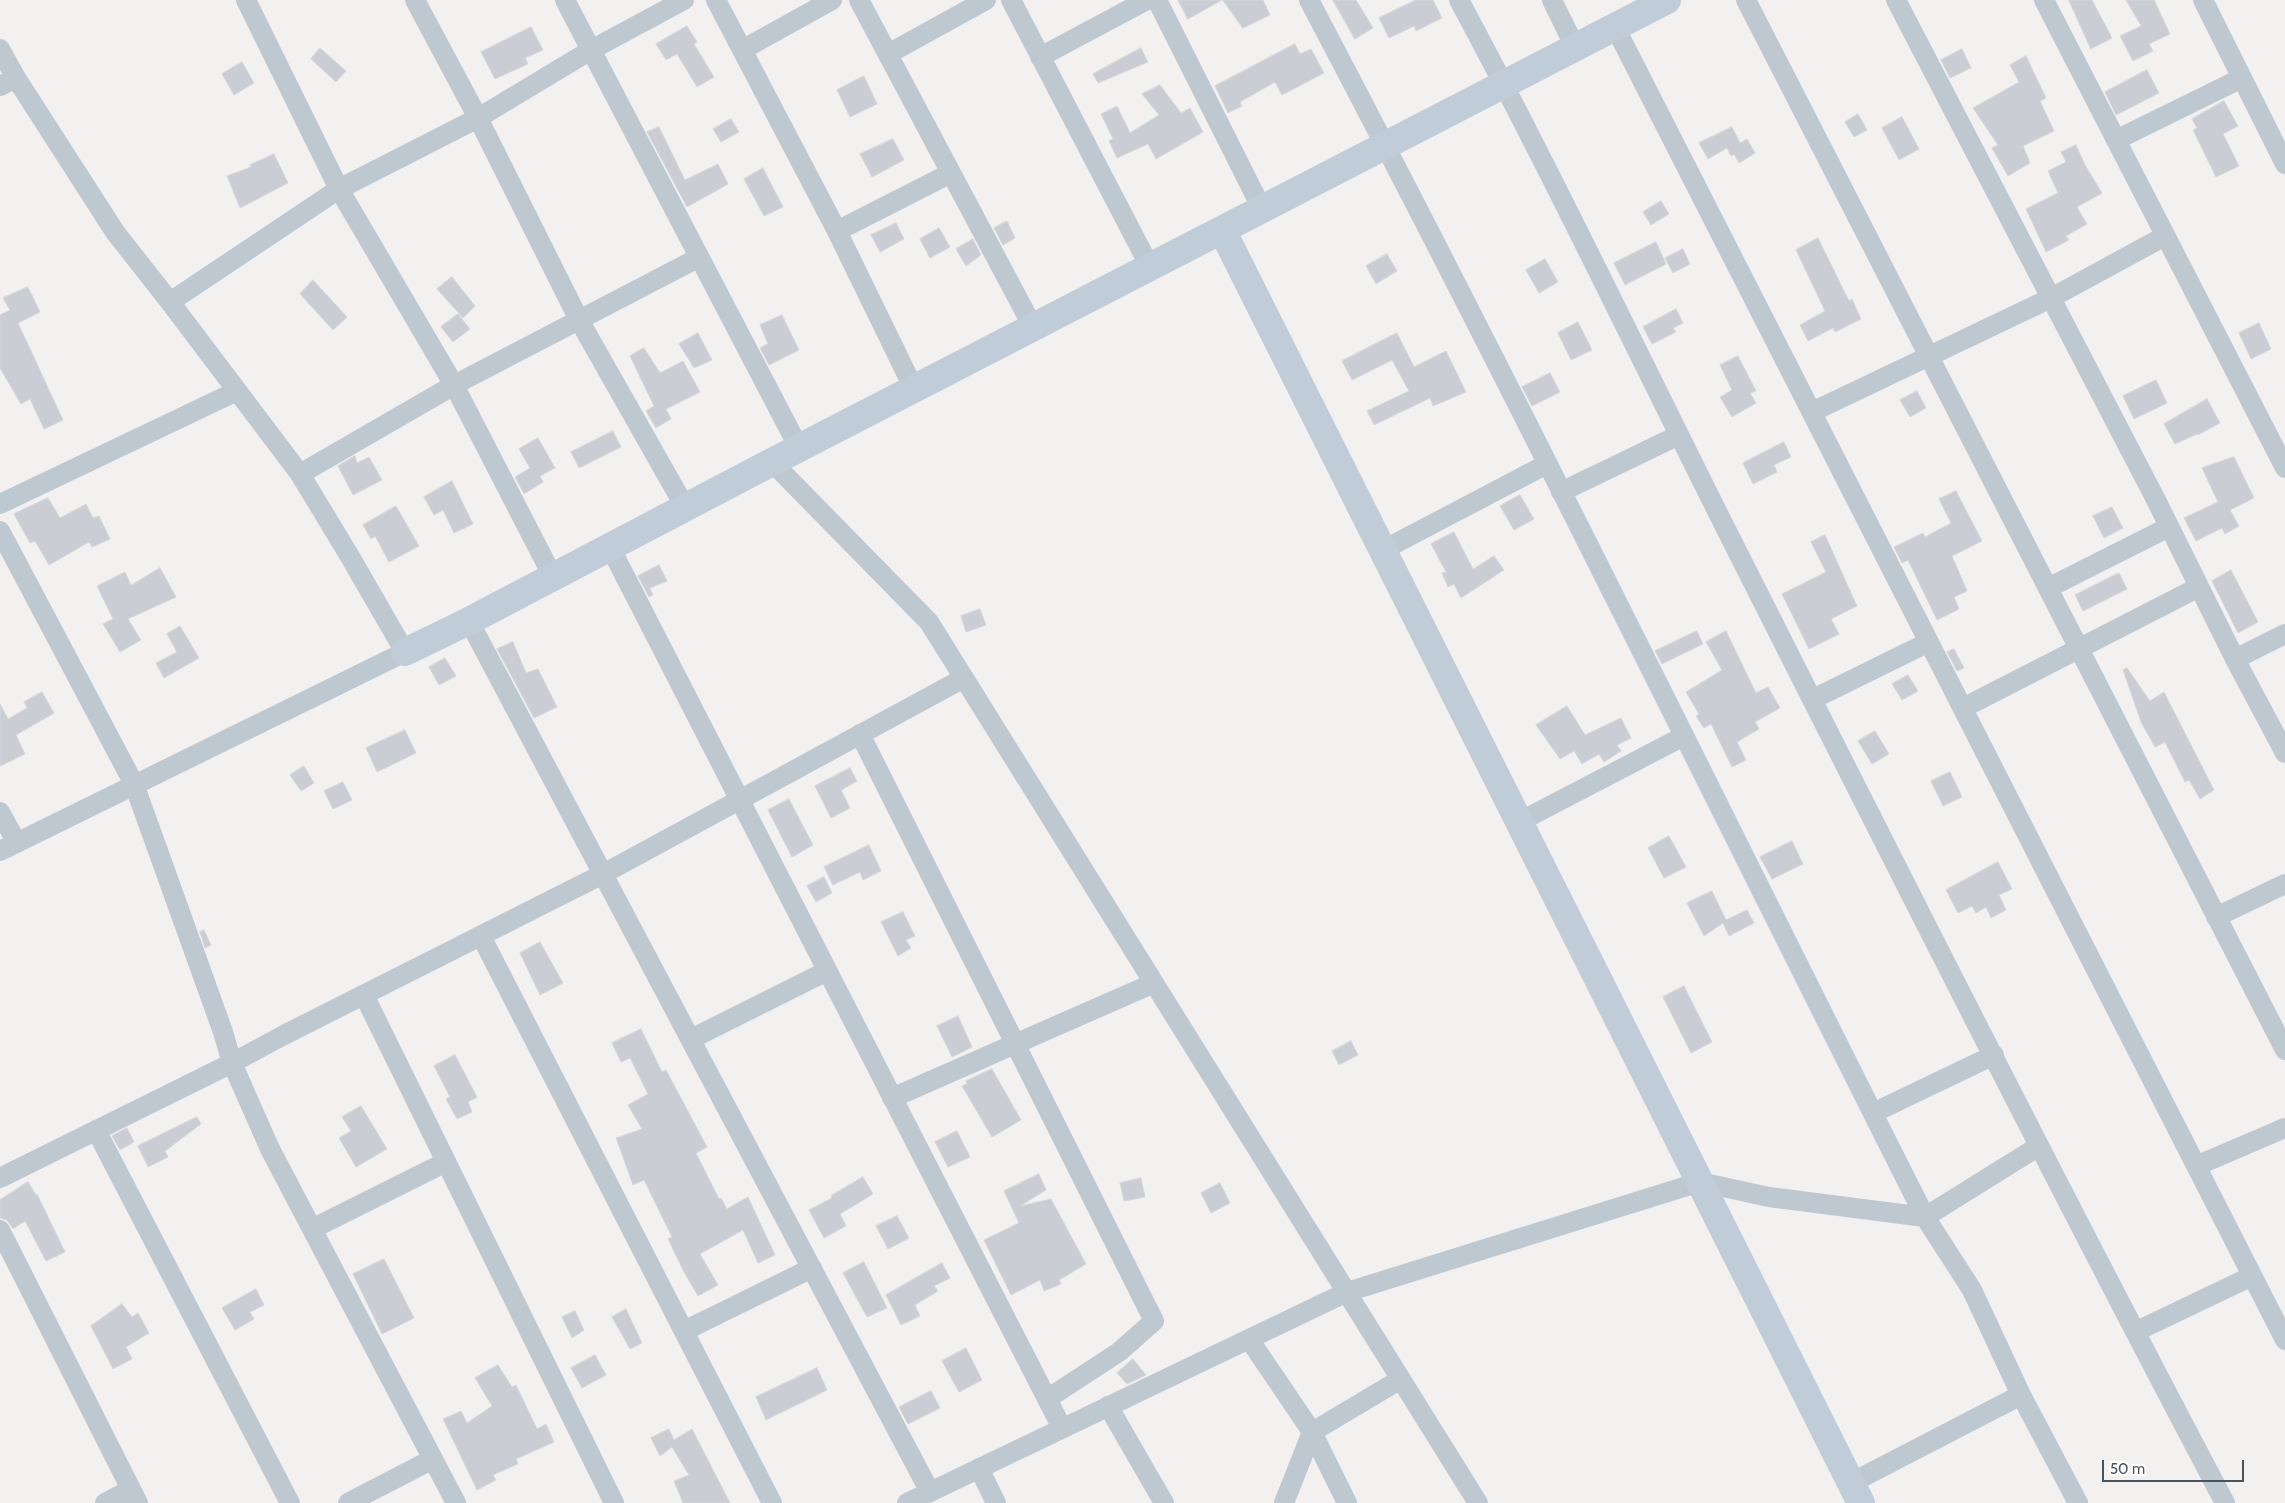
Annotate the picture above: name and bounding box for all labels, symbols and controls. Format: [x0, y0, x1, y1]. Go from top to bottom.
scale bar [2105, 1450, 2248, 1482]
text: 50 m [2110, 1460, 2145, 1478]

